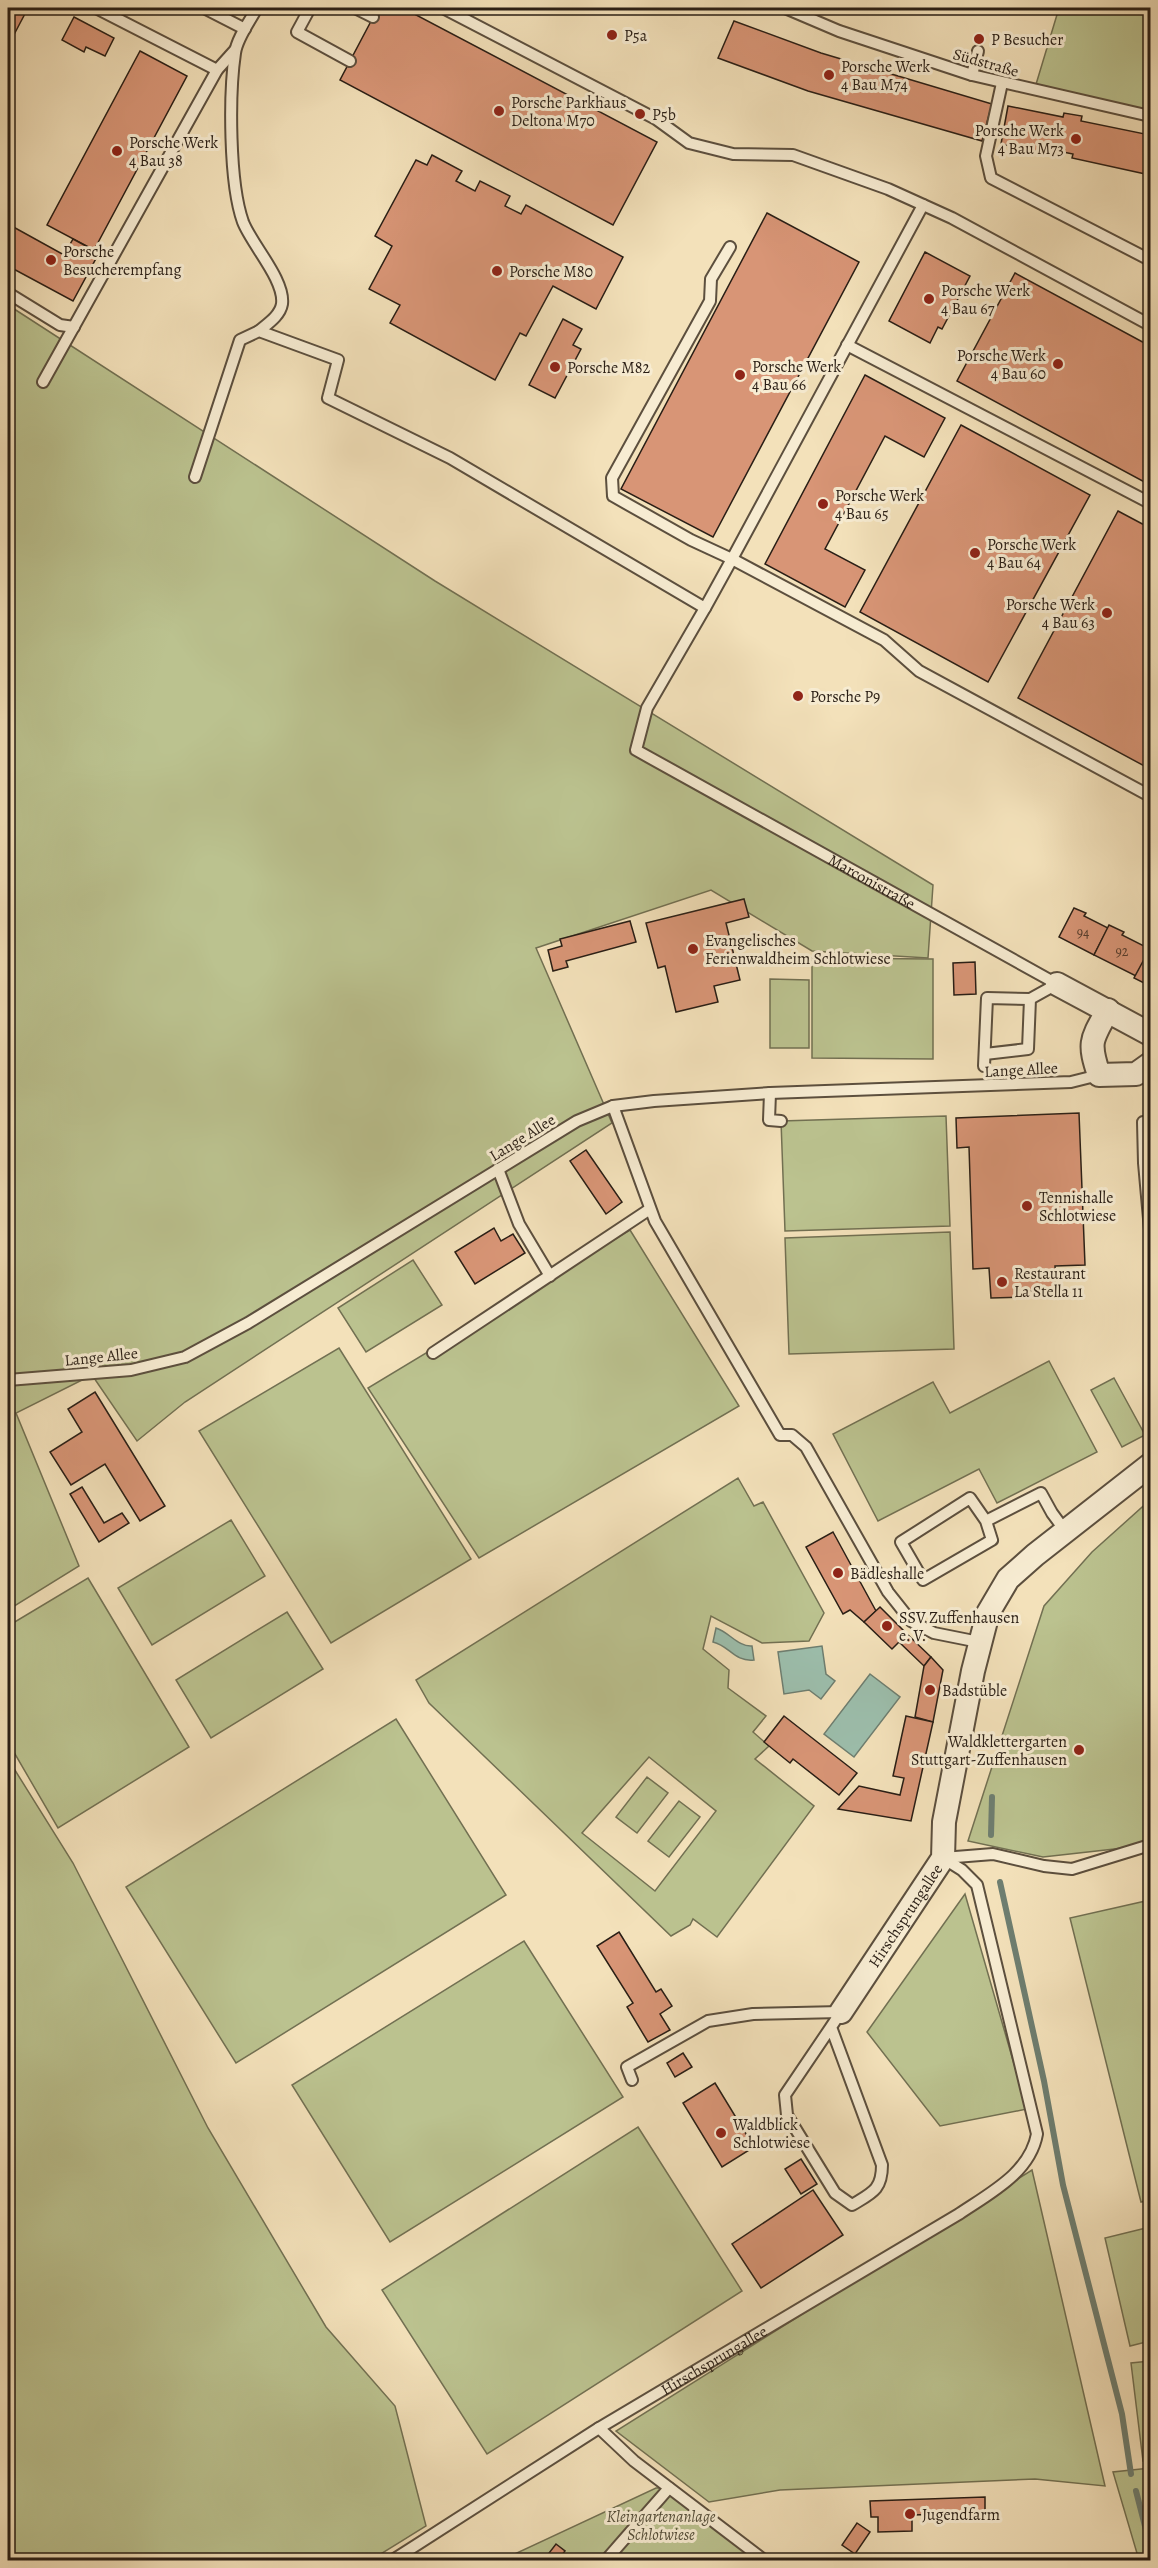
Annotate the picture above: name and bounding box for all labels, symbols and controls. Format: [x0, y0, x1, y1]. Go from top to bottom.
place label: P5a [624, 25, 648, 47]
marker: P5a [605, 28, 619, 42]
place label: P Besucher [991, 29, 1063, 51]
marker: P Besucher [972, 32, 986, 46]
street label: Südstraße [950, 43, 1021, 83]
place label: Porsche Werk 4 Bau M74 [841, 56, 930, 96]
marker: Porsche Werk 4 Bau M74 [822, 68, 836, 82]
place label: Porsche Parkhaus Deltona M70 [511, 92, 626, 132]
marker: Porsche Parkhaus Deltona M70 [492, 104, 506, 118]
place label: P5b [652, 104, 676, 126]
marker: P5b [633, 107, 647, 121]
place label: Porsche Werk 4 Bau M73 [975, 120, 1064, 160]
place label: Porsche Werk 4 Bau 38 [129, 132, 218, 172]
marker: Porsche Werk 4 Bau M73 [1069, 132, 1083, 146]
marker: Porsche Werk 4 Bau 38 [110, 144, 124, 158]
place label: Porsche Besucherempfang [63, 241, 181, 281]
marker: Porsche Besucherempfang [44, 253, 58, 267]
place label: Porsche M80 [509, 261, 593, 283]
marker: Porsche M80 [490, 264, 504, 278]
place label: Porsche Werk 4 Bau 67 [941, 280, 1030, 320]
marker: Porsche Werk 4 Bau 67 [922, 292, 936, 306]
place label: Porsche Werk 4 Bau 60 [957, 345, 1046, 385]
place label: Porsche Werk 4 Bau 66 [752, 356, 841, 396]
place label: Porsche M82 [567, 357, 651, 379]
marker: Porsche Werk 4 Bau 60 [1051, 357, 1065, 371]
marker: Porsche M82 [548, 360, 562, 374]
marker: Porsche Werk 4 Bau 66 [733, 368, 747, 382]
place label: Porsche Werk 4 Bau 65 [835, 485, 924, 525]
marker: Porsche Werk 4 Bau 65 [816, 497, 830, 511]
place label: Porsche Werk 4 Bau 64 [987, 534, 1076, 574]
marker: Porsche Werk 4 Bau 64 [968, 546, 982, 560]
place label: Porsche Werk 4 Bau 63 [1006, 594, 1095, 634]
marker: Porsche Werk 4 Bau 63 [1100, 606, 1114, 620]
place label: Porsche P9 [810, 686, 880, 708]
marker: Porsche P9 [791, 689, 805, 703]
street label: Marconistraße [824, 849, 919, 915]
house number: 94 [1077, 923, 1089, 942]
place label: Evangelisches Ferienwaldheim Schlotwiese [705, 930, 891, 970]
marker: Evangelisches Ferienwaldheim Schlotwiese [686, 942, 700, 956]
house number: 92 [1115, 942, 1129, 961]
street label: Lange Allee [984, 1057, 1059, 1083]
street label: Lange Allee [485, 1109, 560, 1167]
place label: Tennishalle Schlotwiese [1039, 1187, 1116, 1227]
marker: Tennishalle Schlotwiese [1020, 1199, 1034, 1213]
place label: Restaurant La Stella 11 [1014, 1263, 1086, 1303]
marker: Restaurant La Stella 11 [995, 1275, 1009, 1289]
street label: Lange Allee [63, 1342, 139, 1372]
place label: Bädleshalle [850, 1563, 924, 1585]
marker: Bädleshalle [831, 1566, 845, 1580]
place label: SSV Zuffenhausen e. V. [899, 1607, 1019, 1647]
marker: SSV Zuffenhausen e. V. [880, 1619, 894, 1633]
place label: Badstüble [942, 1680, 1007, 1702]
marker: Badstüble [923, 1683, 937, 1697]
place label: Waldklettergarten Stuttgart-Zuffenhausen [911, 1731, 1067, 1771]
marker: Waldklettergarten Stuttgart-Zuffenhausen [1072, 1743, 1086, 1757]
street label: Hirschsprungallee [864, 1860, 948, 1972]
place label: Waldblick Schlotwiese [732, 2114, 810, 2154]
marker: Waldblick Schlotwiese [714, 2126, 728, 2140]
street label: Hirschsprungallee [657, 2321, 771, 2401]
place label: Jugendfarm [922, 2504, 1000, 2526]
park label: Kleingartenanlage Schlotwiese [606, 2506, 716, 2546]
marker: Jugendfarm [903, 2507, 917, 2521]

